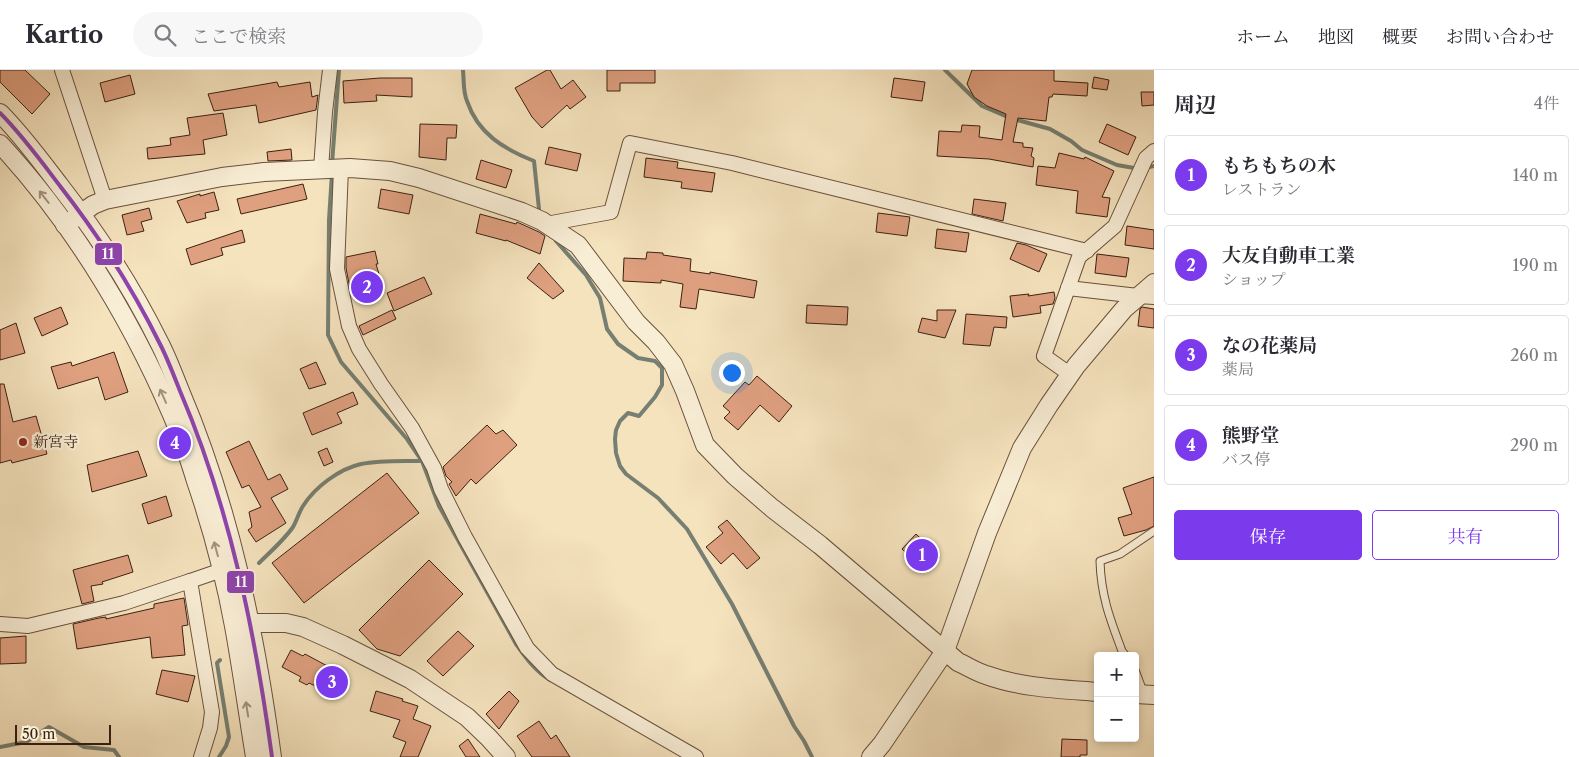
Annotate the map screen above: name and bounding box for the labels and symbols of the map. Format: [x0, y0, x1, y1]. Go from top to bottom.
one-way arrow [39, 190, 49, 204]
line badge: 11 [94, 242, 123, 266]
text: 11 [102, 245, 115, 263]
pin: 2 [351, 268, 383, 306]
your location [719, 360, 745, 386]
one-way arrow [158, 389, 168, 404]
pin: 4 [159, 424, 191, 462]
place label: 新宮寺 [33, 432, 78, 451]
marker: 新宮寺 [17, 436, 29, 448]
pin: 1 [906, 536, 938, 574]
one-way arrow [211, 542, 220, 558]
line badge: 11 [226, 570, 255, 594]
text: 11 [235, 573, 248, 591]
pin: 3 [316, 663, 348, 701]
one-way arrow [242, 701, 252, 717]
scale bar [15, 722, 111, 745]

